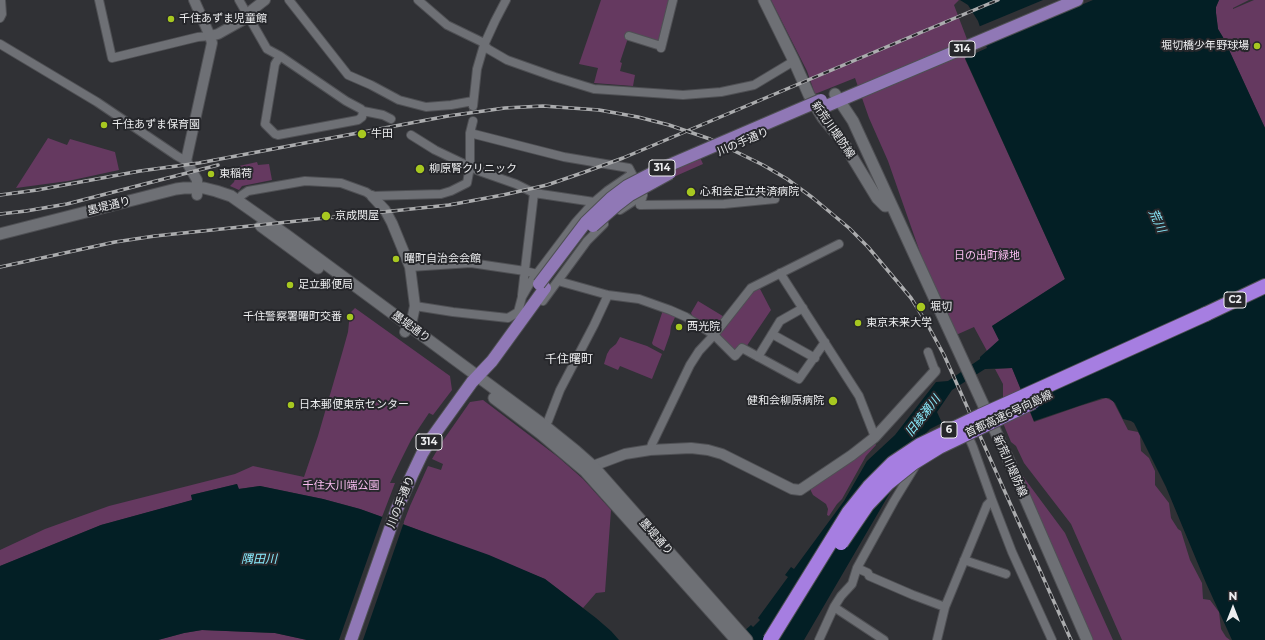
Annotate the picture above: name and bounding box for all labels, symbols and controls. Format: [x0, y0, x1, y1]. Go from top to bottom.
place label: 千住あずま児童館 [179, 12, 267, 26]
marker: 千住あずま児童館 [166, 14, 176, 24]
place label: 堀切橋少年野球場 [1161, 39, 1249, 53]
road number: 314 [949, 41, 975, 57]
marker: 堀切橋少年野球場 [1252, 41, 1262, 51]
street label: 新荒川堤防線 [809, 99, 857, 161]
place label: 千住あずま保育園 [112, 118, 200, 132]
marker: 千住あずま保育園 [99, 120, 109, 130]
street label: 川の手通り [715, 125, 771, 159]
place label: 牛田 [371, 127, 393, 141]
marker: 牛田 [356, 128, 368, 140]
road number: 314 [649, 160, 675, 176]
place label: 柳原腎クリニック [429, 162, 517, 176]
marker: 柳原腎クリニック [414, 163, 426, 175]
place label: 東稲荷 [219, 167, 252, 181]
marker: 東稲荷 [206, 169, 216, 179]
place label: 心和会足立共済病院 [700, 185, 799, 199]
marker: 心和会足立共済病院 [685, 186, 697, 198]
street label: 墨堤通り [86, 194, 132, 218]
water label: 荒川 [1145, 207, 1169, 235]
place label: 京成関屋 [335, 209, 379, 223]
marker: 京成関屋 [320, 210, 332, 222]
park label: 日の出町緑地 [954, 249, 1020, 263]
place label: 曙町自治会会館 [404, 252, 481, 266]
marker: 曙町自治会会館 [391, 254, 401, 264]
place label: 足立郵便局 [298, 278, 353, 292]
marker: 足立郵便局 [285, 280, 295, 290]
road number: C2 [1224, 292, 1246, 308]
place label: 堀切 [930, 300, 952, 314]
marker: 堀切 [915, 301, 927, 313]
street label: 墨堤通り [389, 309, 433, 345]
place label: 千住警察署曙町交番 [243, 310, 342, 324]
marker: 千住警察署曙町交番 [345, 312, 355, 322]
place label: 東京未来大学 [866, 316, 932, 330]
marker: 東京未来大学 [853, 318, 863, 328]
place label: 西光院 [687, 320, 720, 334]
marker: 西光院 [674, 322, 684, 332]
district label: 千住曙町 [545, 352, 593, 366]
street label: 首都高速6号向島線 [963, 388, 1055, 440]
water label: 旧綾瀬川 [903, 393, 943, 439]
place label: 健和会柳原病院 [747, 394, 824, 408]
marker: 健和会柳原病院 [827, 395, 839, 407]
place label: 日本郵便東京センター [299, 398, 409, 412]
marker: 日本郵便東京センター [286, 400, 296, 410]
road number: 6 [941, 422, 957, 438]
street label: 新荒川堤防線 [991, 433, 1029, 499]
road number: 314 [416, 434, 442, 450]
street label: 川の手通り [385, 474, 417, 530]
park label: 千住大川端公園 [303, 479, 379, 493]
street label: 墨堤通り [636, 516, 676, 558]
water label: 隅田川 [241, 552, 277, 566]
north arrow [1213, 588, 1253, 628]
text: N [1229, 589, 1237, 603]

